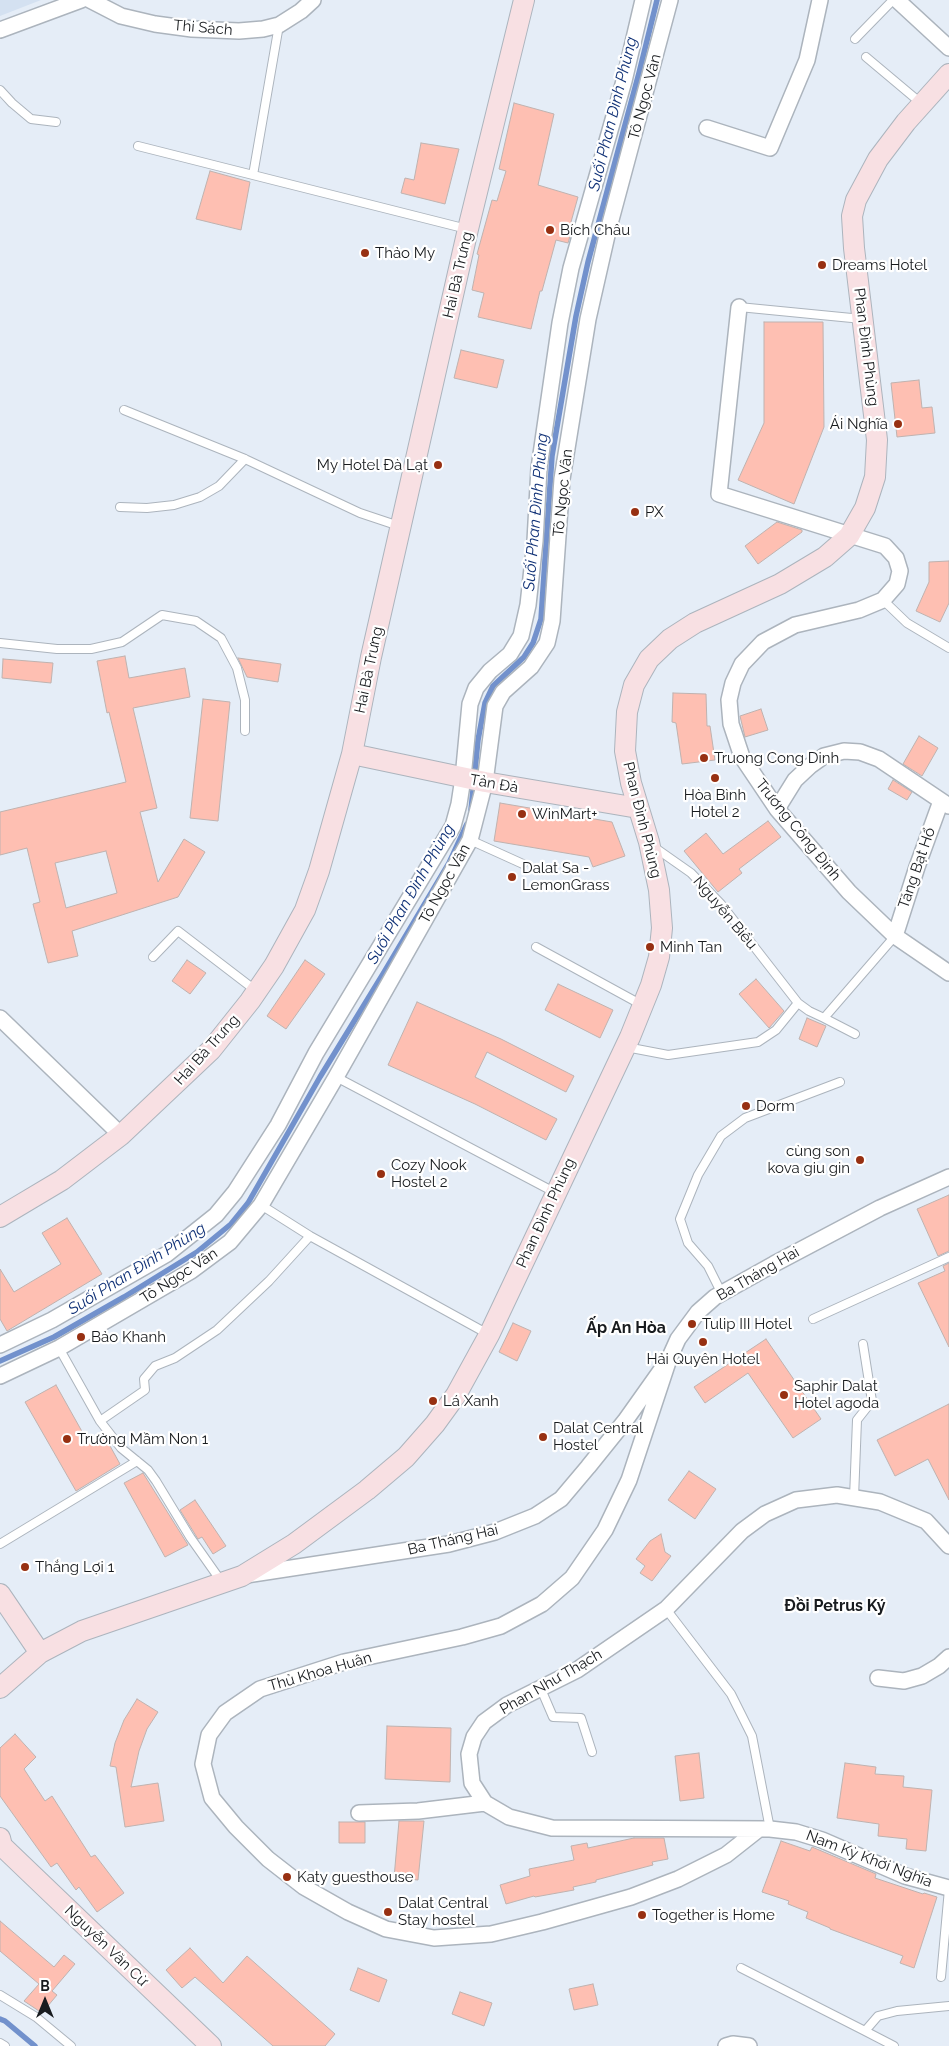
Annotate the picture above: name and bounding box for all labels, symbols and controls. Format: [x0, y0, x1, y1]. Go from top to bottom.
street label: Thi Sách [173, 16, 233, 40]
water label: Suối Phan Đình Phùng [585, 35, 641, 193]
street label: Tô Ngọc Vân [625, 52, 665, 142]
place label: Bích Châu [560, 221, 630, 239]
marker: Bích Châu [544, 224, 556, 236]
street label: Hai Bà Trưng [439, 230, 477, 320]
place label: Thảo My [375, 244, 435, 262]
marker: Thảo My [359, 247, 371, 259]
place label: Dreams Hotel [832, 256, 927, 274]
marker: Dreams Hotel [816, 259, 828, 271]
street label: Phan Đình Phùng [850, 287, 882, 407]
place label: Ái Nghĩa [830, 415, 888, 433]
marker: Ái Nghĩa [892, 418, 904, 430]
water label: Suối Phan Đình Phùng [520, 432, 552, 592]
street label: Tô Ngọc Vân [549, 448, 577, 538]
place label: My Hotel Đà Lạt [317, 456, 428, 474]
marker: My Hotel Đà Lạt [432, 459, 444, 471]
place label: PX [645, 503, 664, 521]
marker: PX [629, 506, 641, 518]
street label: Hai Bà Trưng [351, 625, 387, 715]
place label: Truong Cong Dinh [714, 749, 839, 767]
marker: Truong Cong Dinh [698, 752, 710, 764]
street label: Phan Đình Phùng [619, 760, 665, 880]
street label: Tản Đà [468, 771, 520, 797]
marker: Hòa Bình Hotel 2 [709, 772, 721, 784]
street label: Trương Công Định [752, 776, 844, 884]
place label: Hòa Bình Hotel 2 [684, 786, 746, 821]
place label: WinMart+ [532, 805, 597, 823]
marker: WinMart+ [516, 808, 528, 820]
water label: Suối Phan Đình Phùng [363, 821, 459, 967]
street label: Tăng Bạt Hổ [895, 825, 939, 911]
street label: Tô Ngọc Vân [416, 841, 474, 927]
place label: Dalat Sa - LemonGrass [522, 859, 609, 894]
marker: Dalat Sa - LemonGrass [506, 871, 518, 883]
street label: Nguyễn Biểu [689, 873, 761, 953]
place label: Minh Tan [660, 938, 722, 956]
marker: Minh Tan [644, 941, 656, 953]
street label: Hai Bà Trưng [171, 1011, 243, 1089]
place label: Dorm [756, 1097, 795, 1115]
marker: Dorm [740, 1100, 752, 1112]
place label: cùng son kova giu gin [767, 1142, 850, 1177]
marker: cùng son kova giu gin [854, 1154, 866, 1166]
street label: Phan Đình Phùng [513, 1155, 579, 1271]
place label: Cozy Nook Hostel 2 [391, 1156, 467, 1191]
marker: Cozy Nook Hostel 2 [375, 1168, 387, 1180]
water label: Suối Phan Đình Phùng [65, 1219, 209, 1319]
street label: Ba Tháng Hai [714, 1243, 802, 1305]
street label: Tô Ngọc Vân [137, 1244, 221, 1308]
place label: Tulip III Hotel [702, 1315, 792, 1333]
district label: Ấp An Hòa [586, 1318, 666, 1338]
marker: Tulip III Hotel [686, 1318, 698, 1330]
place label: Bảo Khanh [91, 1328, 166, 1346]
marker: Bảo Khanh [75, 1331, 87, 1343]
marker: Hải Quyên Hotel [697, 1336, 709, 1348]
place label: Hải Quyên Hotel [646, 1350, 760, 1368]
place label: Saphir Dalat Hotel agoda [794, 1377, 879, 1412]
marker: Saphir Dalat Hotel agoda [778, 1389, 790, 1401]
place label: Lá Xanh [443, 1392, 499, 1410]
marker: Lá Xanh [427, 1395, 439, 1407]
place label: Dalat Central Hostel [553, 1419, 643, 1454]
place label: Trường Mầm Non 1 [77, 1430, 208, 1448]
marker: Dalat Central Hostel [537, 1431, 549, 1443]
marker: Trường Mầm Non 1 [61, 1433, 73, 1445]
street label: Ba Tháng Hai [406, 1521, 500, 1559]
place label: Thắng Lợi 1 [35, 1558, 114, 1576]
marker: Thắng Lợi 1 [19, 1561, 31, 1573]
district label: Đồi Petrus Ký [784, 1596, 886, 1616]
street label: Phan Như Thạch [497, 1645, 605, 1719]
street label: Thủ Khoa Huân [266, 1649, 374, 1695]
street label: Nam Kỳ Khởi Nghĩa [803, 1827, 935, 1891]
place label: Katy guesthouse [297, 1868, 414, 1886]
marker: Katy guesthouse [281, 1871, 293, 1883]
place label: Dalat Central Stay hostel [398, 1894, 488, 1929]
street label: Nguyễn Văn Cừ [61, 1902, 151, 1990]
marker: Dalat Central Stay hostel [382, 1906, 394, 1918]
place label: Together is Home [652, 1906, 775, 1924]
marker: Together is Home [636, 1909, 648, 1921]
north arrow [20, 1976, 70, 2026]
text: B [40, 1978, 50, 1994]

